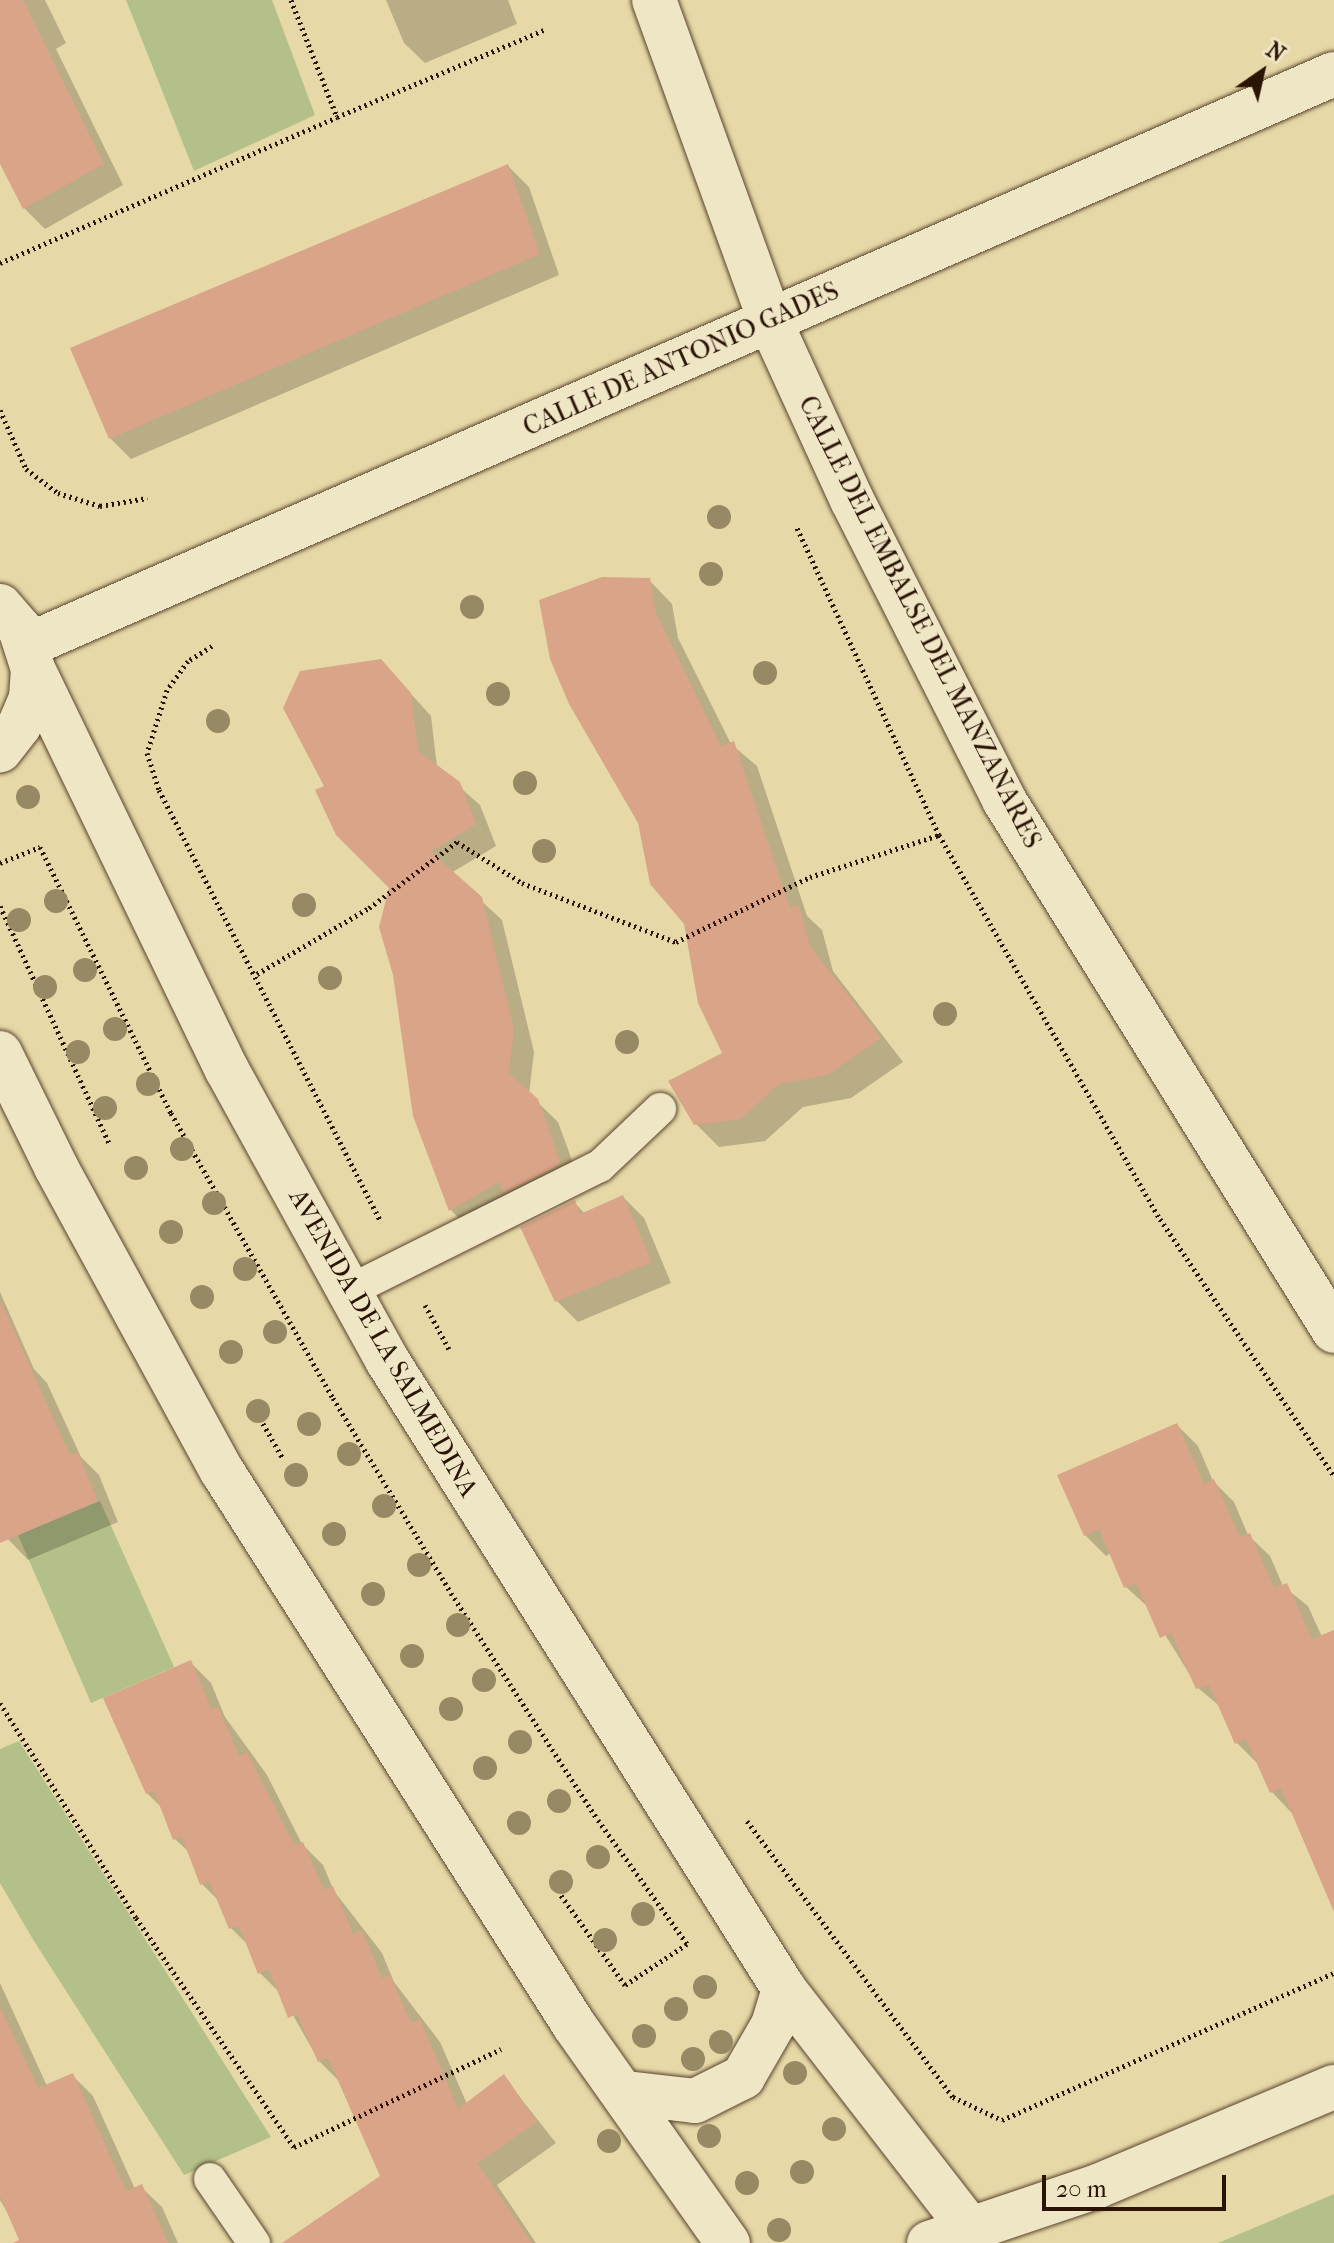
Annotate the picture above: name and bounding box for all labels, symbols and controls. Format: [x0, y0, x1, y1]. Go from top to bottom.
north arrow [1222, 32, 1302, 112]
text: N [1261, 37, 1290, 68]
street label: CALLE DE ANTONIO GADES [518, 275, 844, 443]
street label: CALLE DEL EMBALSE DEL MANZANARES [792, 391, 1048, 853]
street label: AVENIDA DE LA SALMEDINA [282, 1183, 484, 1503]
scale bar [1046, 2159, 1230, 2209]
text: 20 m [1056, 2175, 1107, 2203]

